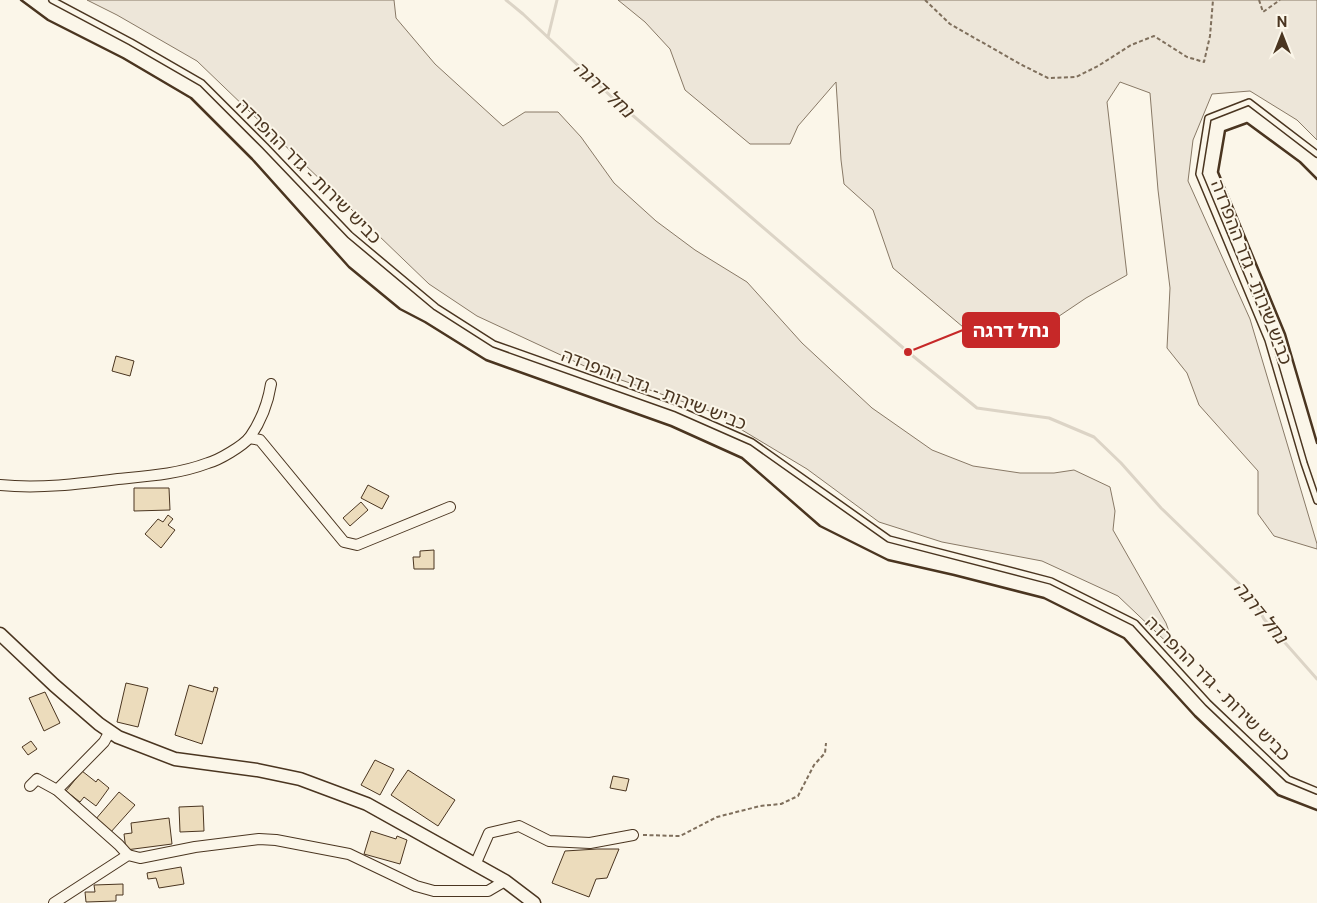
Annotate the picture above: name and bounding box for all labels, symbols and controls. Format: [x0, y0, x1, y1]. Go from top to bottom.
north arrow [1257, 10, 1307, 60]
text: N [1277, 14, 1287, 30]
water label: נחל דרגה [570, 56, 640, 123]
street label: כביש שירות - גדר ההפרדה [232, 94, 386, 248]
street label: כביש שירות - גדר ההפרדה [1207, 177, 1297, 367]
callout: נחל דרגה [963, 313, 1059, 347]
text: נחל דרגה [973, 319, 1049, 341]
street label: כביש שירות - גדר ההפרדה [559, 344, 749, 434]
water label: נחל דרגה [1230, 577, 1294, 649]
street label: כביש שירות - גדר ההפרדה [1141, 611, 1295, 765]

